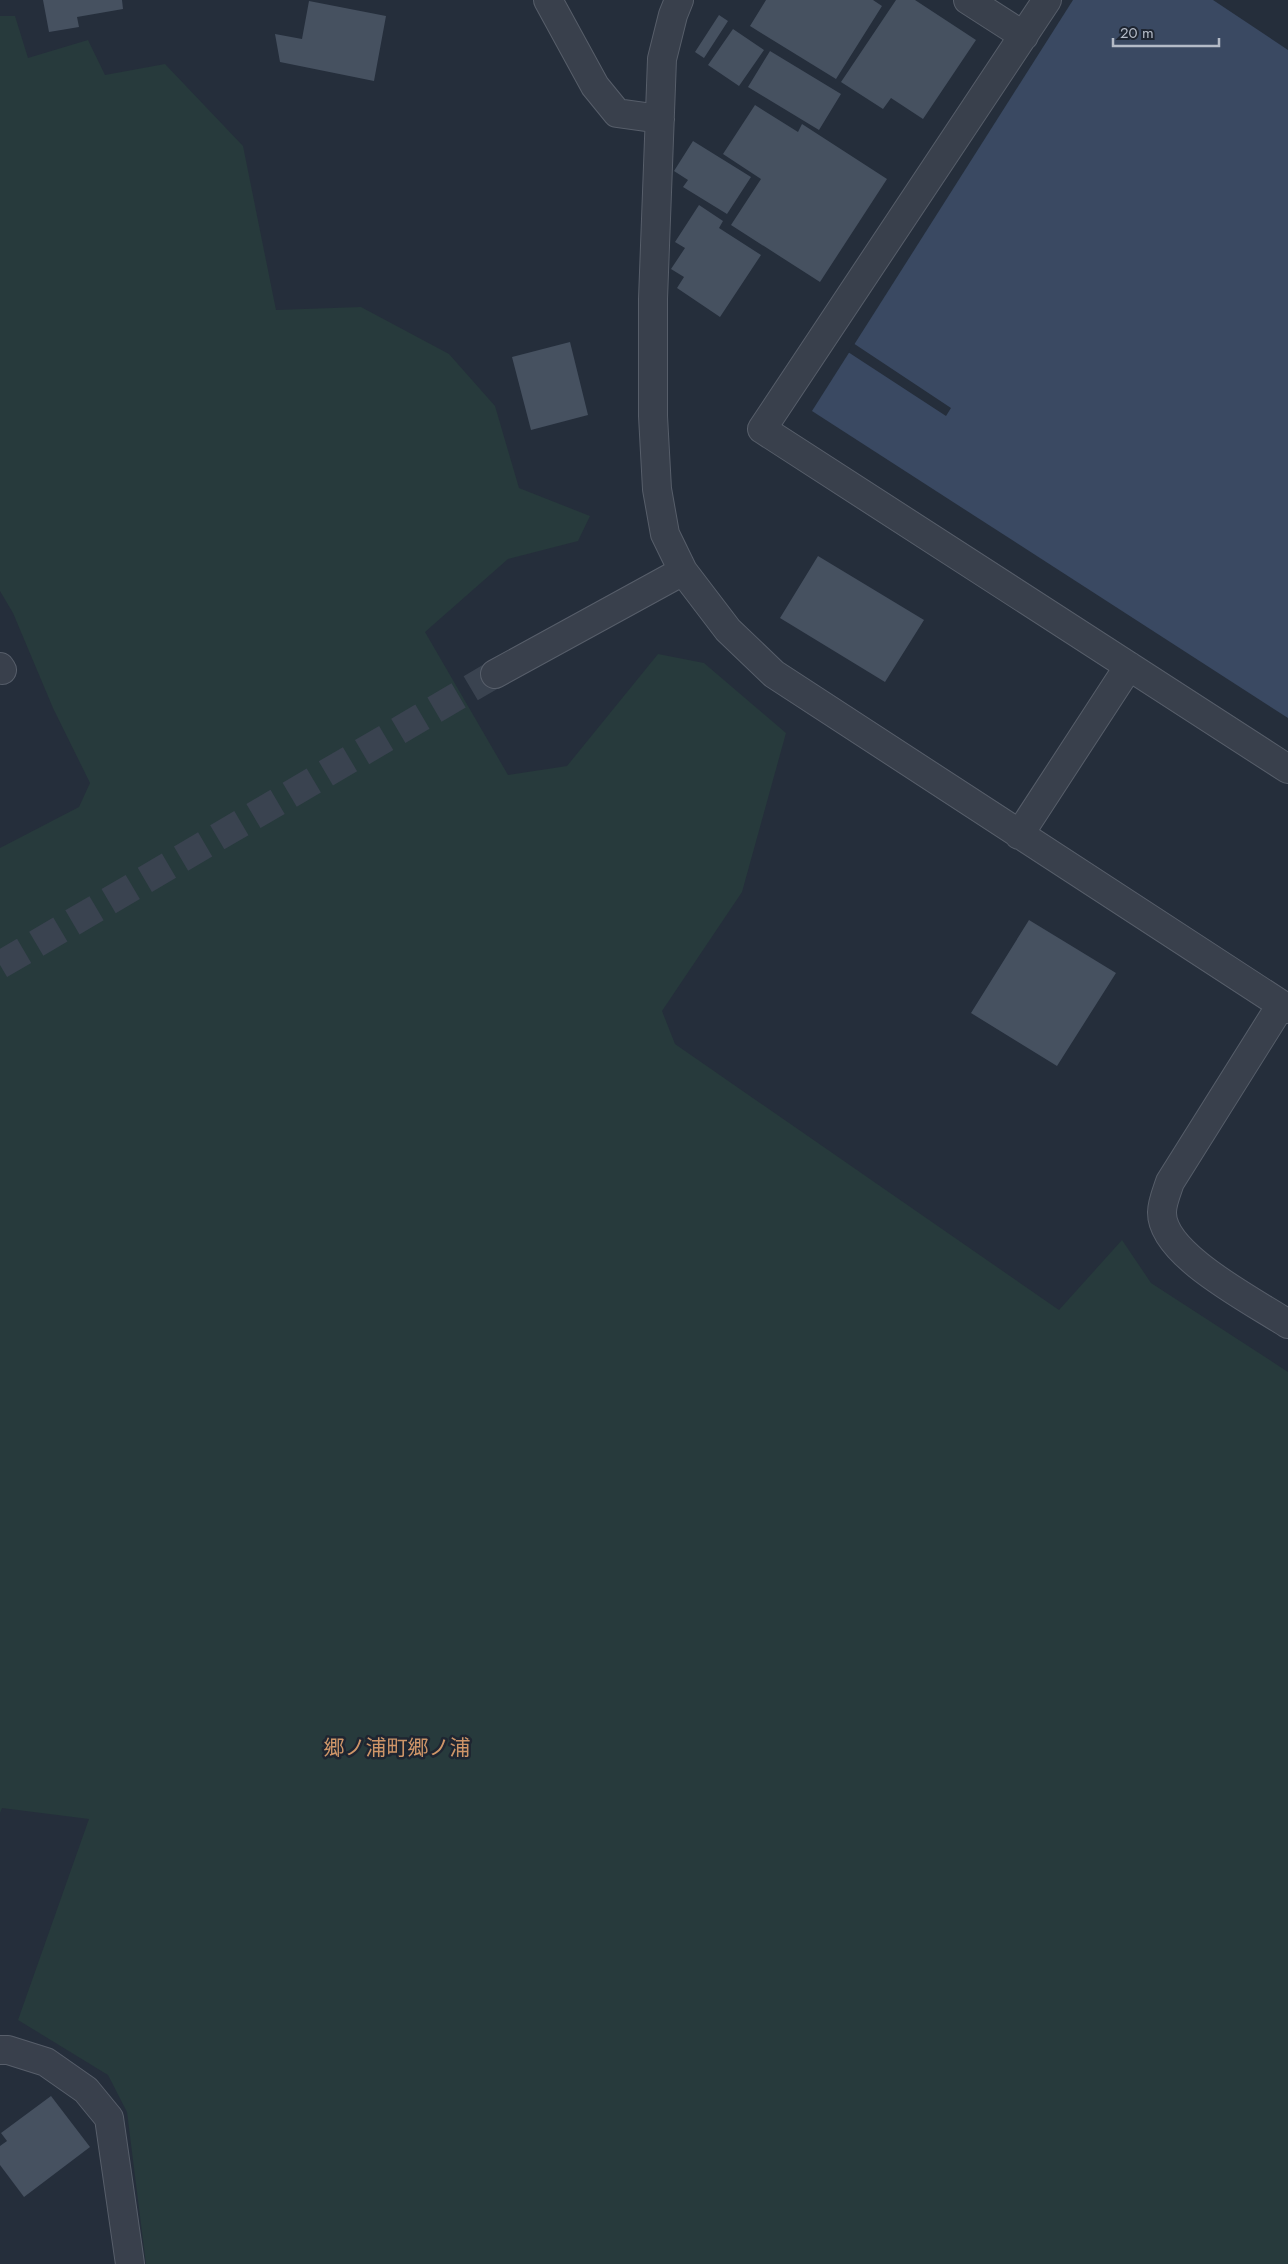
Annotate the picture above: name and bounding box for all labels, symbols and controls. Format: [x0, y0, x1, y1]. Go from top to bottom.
scale bar [1113, 15, 1219, 47]
text: 20 m [1120, 22, 1154, 44]
district label: 郷ノ浦町郷ノ浦 [324, 1733, 471, 1763]

